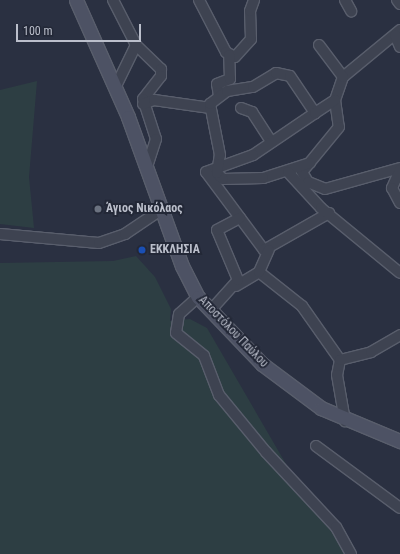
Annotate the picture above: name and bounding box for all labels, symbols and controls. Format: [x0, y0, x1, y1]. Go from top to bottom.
scale bar [18, 16, 143, 42]
text: 100 m [23, 24, 53, 38]
place label: Άγιος Νικόλαος [106, 202, 183, 216]
marker: Άγιος Νικόλαος [93, 204, 103, 214]
place label: ΕΚΚΛΗΣΙΑ [150, 243, 200, 257]
marker: ΕΚΚΛΗΣΙΑ [137, 245, 147, 255]
street label: Αποστόλου Παύλου [195, 293, 271, 371]

